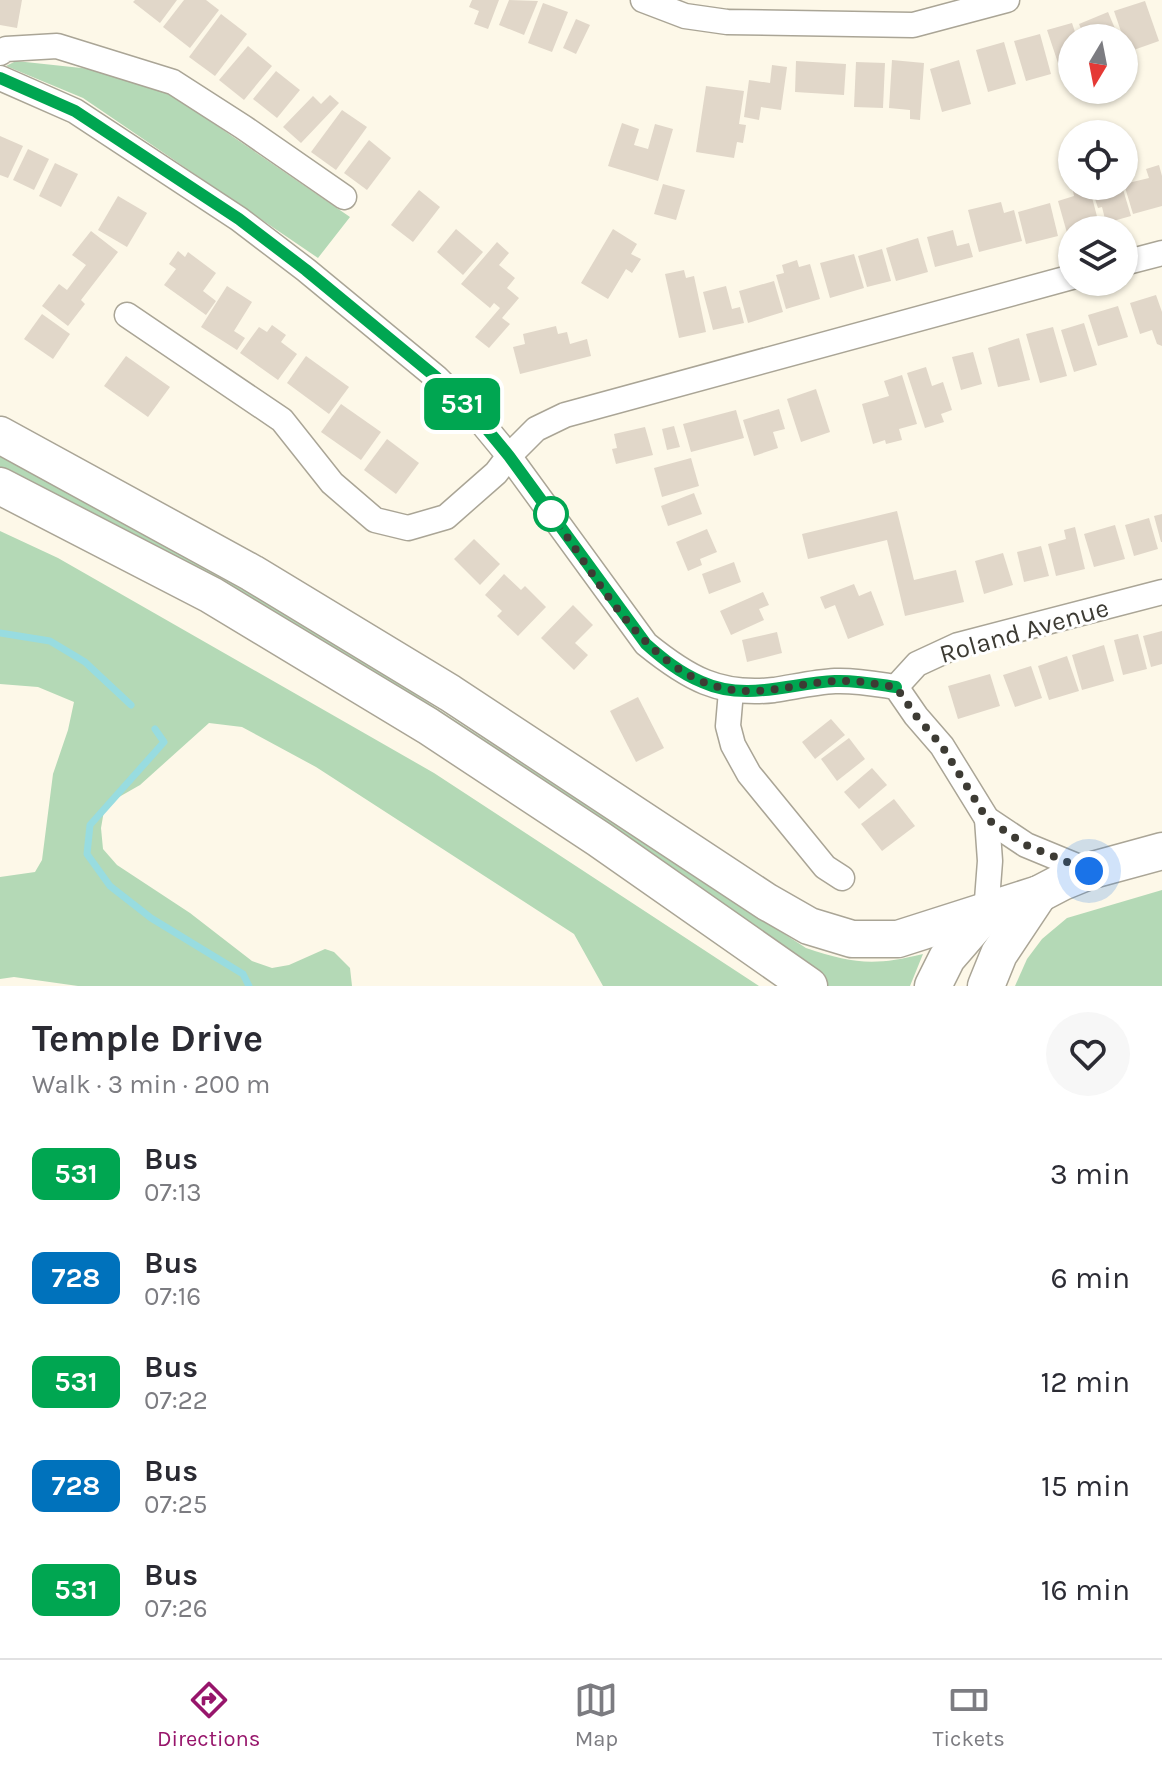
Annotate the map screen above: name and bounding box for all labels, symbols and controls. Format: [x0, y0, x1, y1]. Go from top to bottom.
north arrow [1058, 24, 1138, 104]
map controls [1058, 24, 1138, 296]
button: locate [1058, 120, 1138, 200]
button: layers [1058, 216, 1138, 296]
line badge: 531 [416, 378, 508, 430]
text: 531 [440, 387, 484, 420]
unlabelled marker [534, 497, 568, 531]
street label: Roland Avenue [936, 592, 1112, 670]
your location [1069, 851, 1109, 891]
button: heart [1046, 1012, 1130, 1096]
text: Temple Drive [32, 1016, 263, 1061]
text: Walk · 3 min · 200 m [32, 1069, 270, 1100]
text: Bus [144, 1141, 198, 1177]
text: 3 min [1050, 1156, 1130, 1192]
text: 531 [54, 1157, 98, 1190]
text: 07:13 [144, 1177, 202, 1208]
text: Bus [144, 1245, 198, 1281]
text: 6 min [1051, 1260, 1130, 1296]
text: 728 [52, 1261, 100, 1294]
text: 07:16 [144, 1281, 201, 1312]
text: Bus [144, 1349, 198, 1385]
text: 12 min [1040, 1364, 1130, 1400]
text: 531 [54, 1365, 98, 1398]
text: 07:22 [144, 1385, 208, 1416]
text: Bus [144, 1453, 198, 1489]
text: 15 min [1041, 1468, 1130, 1504]
text: 728 [52, 1469, 100, 1502]
text: 07:25 [144, 1489, 207, 1520]
text: Bus [144, 1557, 198, 1593]
text: 16 min [1041, 1572, 1130, 1608]
text: 531 [54, 1573, 98, 1606]
text: 07:26 [144, 1593, 208, 1624]
tab: Directions [157, 1678, 260, 1752]
tab: Map [574, 1678, 618, 1752]
tab: Tickets [932, 1678, 1005, 1752]

